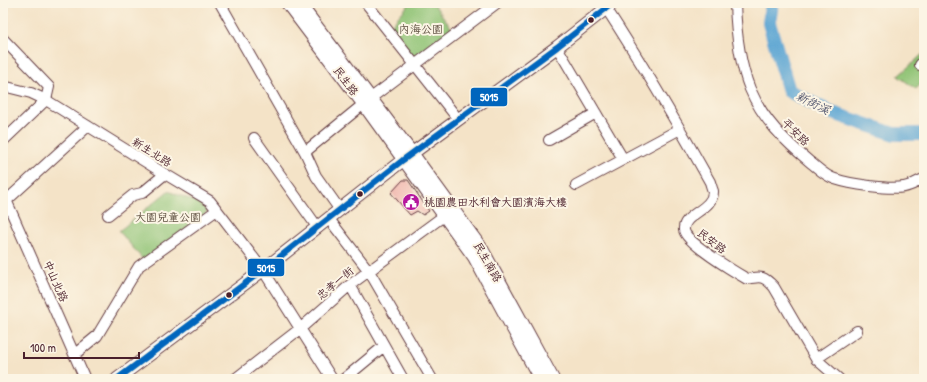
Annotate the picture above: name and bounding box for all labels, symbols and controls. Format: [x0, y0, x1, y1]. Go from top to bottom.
unlabelled marker [586, 15, 596, 25]
park label: 內海公園 [399, 22, 443, 36]
street label: 民生路 [330, 64, 362, 98]
line badge: 5015 [470, 87, 508, 107]
water label: 新街溪 [793, 87, 834, 119]
text: 5015 [480, 90, 498, 104]
street label: 平安路 [779, 115, 813, 149]
street label: 新生北路 [130, 134, 174, 170]
unlabelled marker [355, 189, 365, 199]
public building icon: 桃園農田水利會大園濱海大樓 [401, 192, 421, 212]
place label: 桃園農田水利會大園濱海大樓 [424, 195, 567, 209]
park label: 大園兒童公園 [135, 210, 201, 224]
street label: 民安路 [695, 225, 729, 257]
street label: 民生南路 [471, 239, 505, 285]
street label: 中山北路 [41, 258, 71, 304]
line badge: 5015 [247, 258, 285, 277]
text: 5015 [257, 261, 275, 275]
street label: 忠孝一街 [314, 263, 357, 303]
unlabelled marker [224, 290, 234, 300]
scale bar [24, 334, 139, 360]
text: 100 m [30, 339, 56, 356]

